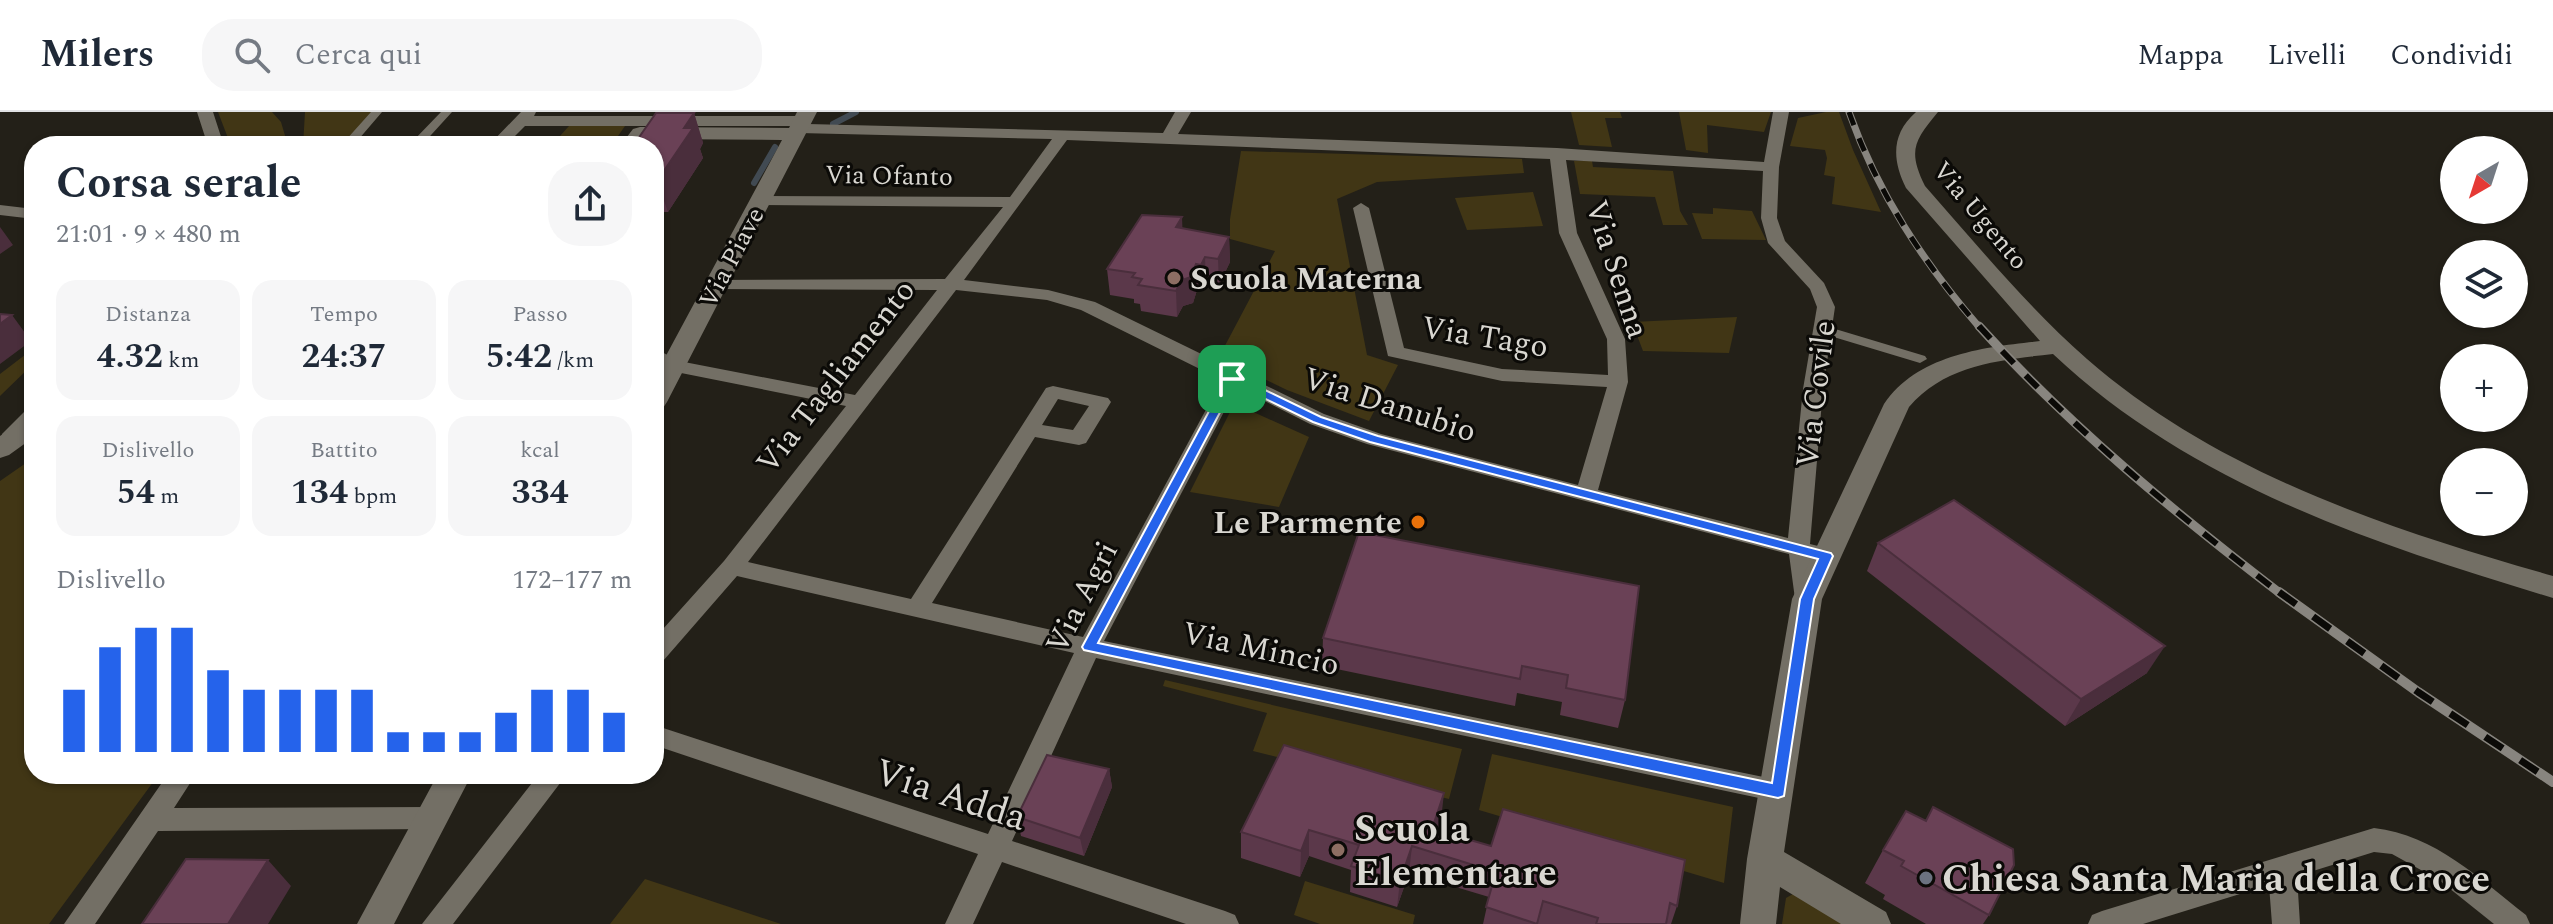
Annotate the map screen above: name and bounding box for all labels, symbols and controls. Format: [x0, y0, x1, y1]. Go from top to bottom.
search box [202, 19, 762, 91]
text: Milers [40, 26, 154, 84]
text: Cerca qui [294, 32, 422, 78]
icon: search [230, 33, 274, 77]
text: Mappa [2137, 34, 2224, 77]
text: Livelli [2268, 34, 2346, 77]
text: Condividi [2390, 34, 2513, 77]
north arrow [2440, 136, 2528, 224]
map controls [2440, 136, 2528, 536]
text: Corsa serale [56, 150, 302, 217]
street label: Via Ugento [1923, 152, 2038, 279]
street label: Via Ofanto [825, 155, 953, 197]
button: share [548, 162, 632, 246]
street label: Via Senna [1571, 194, 1662, 345]
street label: Via Piave [689, 200, 775, 315]
text: 21:01 · 9 × 480 m [56, 214, 241, 254]
button: layers [2440, 240, 2528, 328]
place label: Scuola Materna [1190, 255, 1422, 304]
street label: Via Tagliamento [744, 269, 928, 485]
marker: Scuola Materna [1165, 269, 1183, 287]
text: Distanza [105, 298, 191, 331]
text: Tempo [310, 298, 378, 331]
text: Passo [512, 298, 568, 331]
street label: Via Tago [1418, 303, 1552, 372]
street label: Via Covile [1783, 318, 1850, 471]
text: 4.32 [96, 331, 163, 383]
text: 24:37 [301, 331, 387, 383]
text: 5:42 [486, 331, 552, 383]
text: km [163, 344, 200, 377]
text: /km [552, 344, 594, 377]
button: + [2440, 344, 2528, 432]
pin [1198, 345, 1266, 413]
street label: Via Danubio [1297, 354, 1483, 456]
icon: arrive [1210, 357, 1254, 401]
text: Dislivello [102, 434, 194, 467]
text: Battito [310, 434, 378, 467]
text: kcal [520, 434, 560, 467]
button: − [2440, 448, 2528, 536]
text: 54 [117, 467, 155, 519]
text: 134 [291, 467, 348, 519]
text: 334 [511, 467, 569, 519]
text: m [155, 480, 179, 513]
text: bpm [348, 480, 397, 513]
place label: Le Parmente [1213, 499, 1402, 548]
marker: Le Parmente [1409, 513, 1427, 531]
street label: Via Agri [1033, 533, 1132, 663]
text: Dislivello [56, 560, 166, 600]
text: 172–177 m [512, 560, 632, 600]
street label: Via Mincio [1178, 609, 1344, 690]
street label: Via Adda [867, 744, 1034, 848]
place label: Scuola Elementare [1354, 801, 1557, 903]
marker: Scuola Elementare [1329, 841, 1347, 859]
place label: Chiesa Santa Maria della Croce [1942, 851, 2490, 909]
marker: Chiesa Santa Maria della Croce [1917, 869, 1935, 887]

